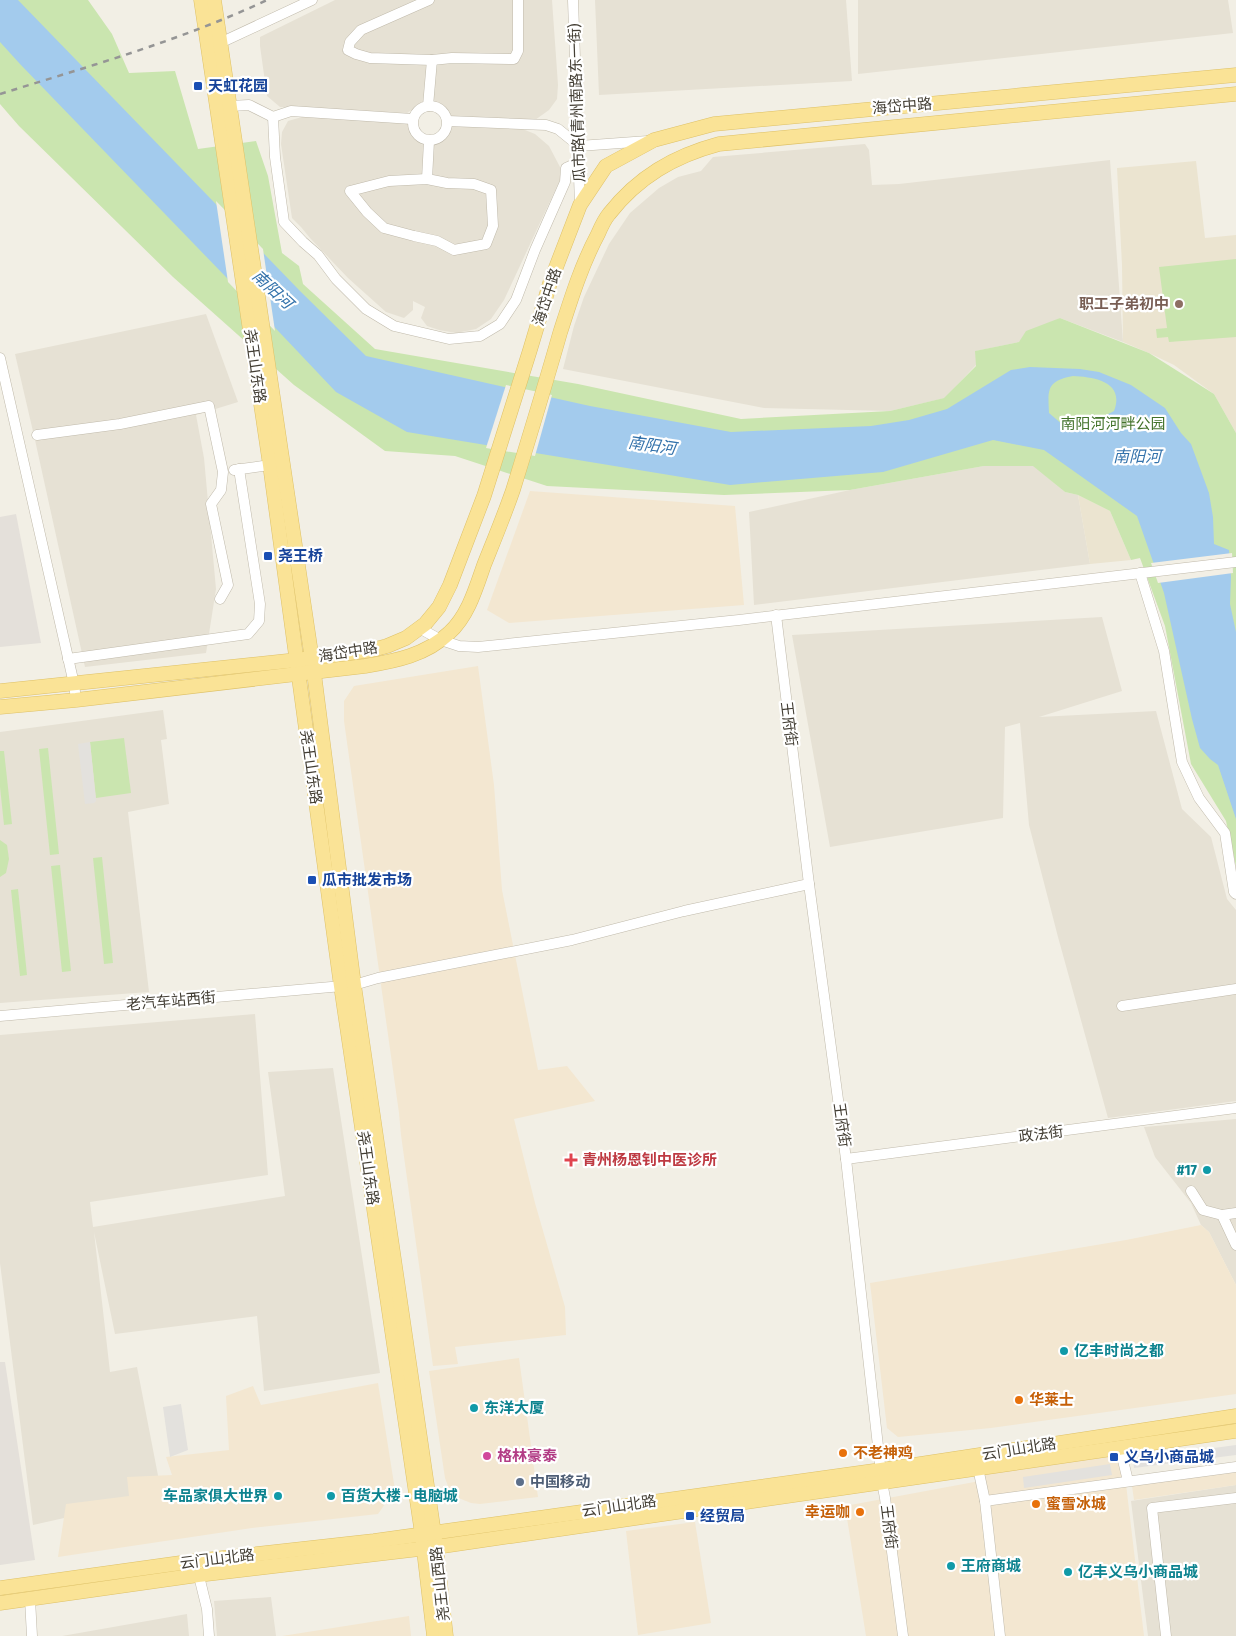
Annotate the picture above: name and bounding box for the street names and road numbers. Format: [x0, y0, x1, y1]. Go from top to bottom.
street label: 瓜市路(青州南路东一街) [565, 23, 589, 183]
street label: 海岱中路 [871, 94, 933, 118]
street label: 海岱中路 [529, 266, 565, 328]
street label: 尧王山东路 [241, 328, 269, 404]
street label: 海岱中路 [317, 638, 379, 666]
street label: 王府街 [777, 701, 801, 747]
street label: 尧王山东路 [297, 729, 325, 805]
street label: 老汽车站西街 [125, 988, 217, 1014]
street label: 王府街 [830, 1101, 854, 1149]
street label: 政法街 [1018, 1122, 1064, 1146]
street label: 尧王山东路 [354, 1130, 382, 1206]
street label: 云门山北路 [981, 1434, 1057, 1464]
street label: 云门山北路 [581, 1492, 657, 1520]
street label: 王府街 [877, 1504, 901, 1550]
street label: 云门山北路 [179, 1545, 255, 1573]
street label: 尧王山西路 [427, 1546, 453, 1622]

